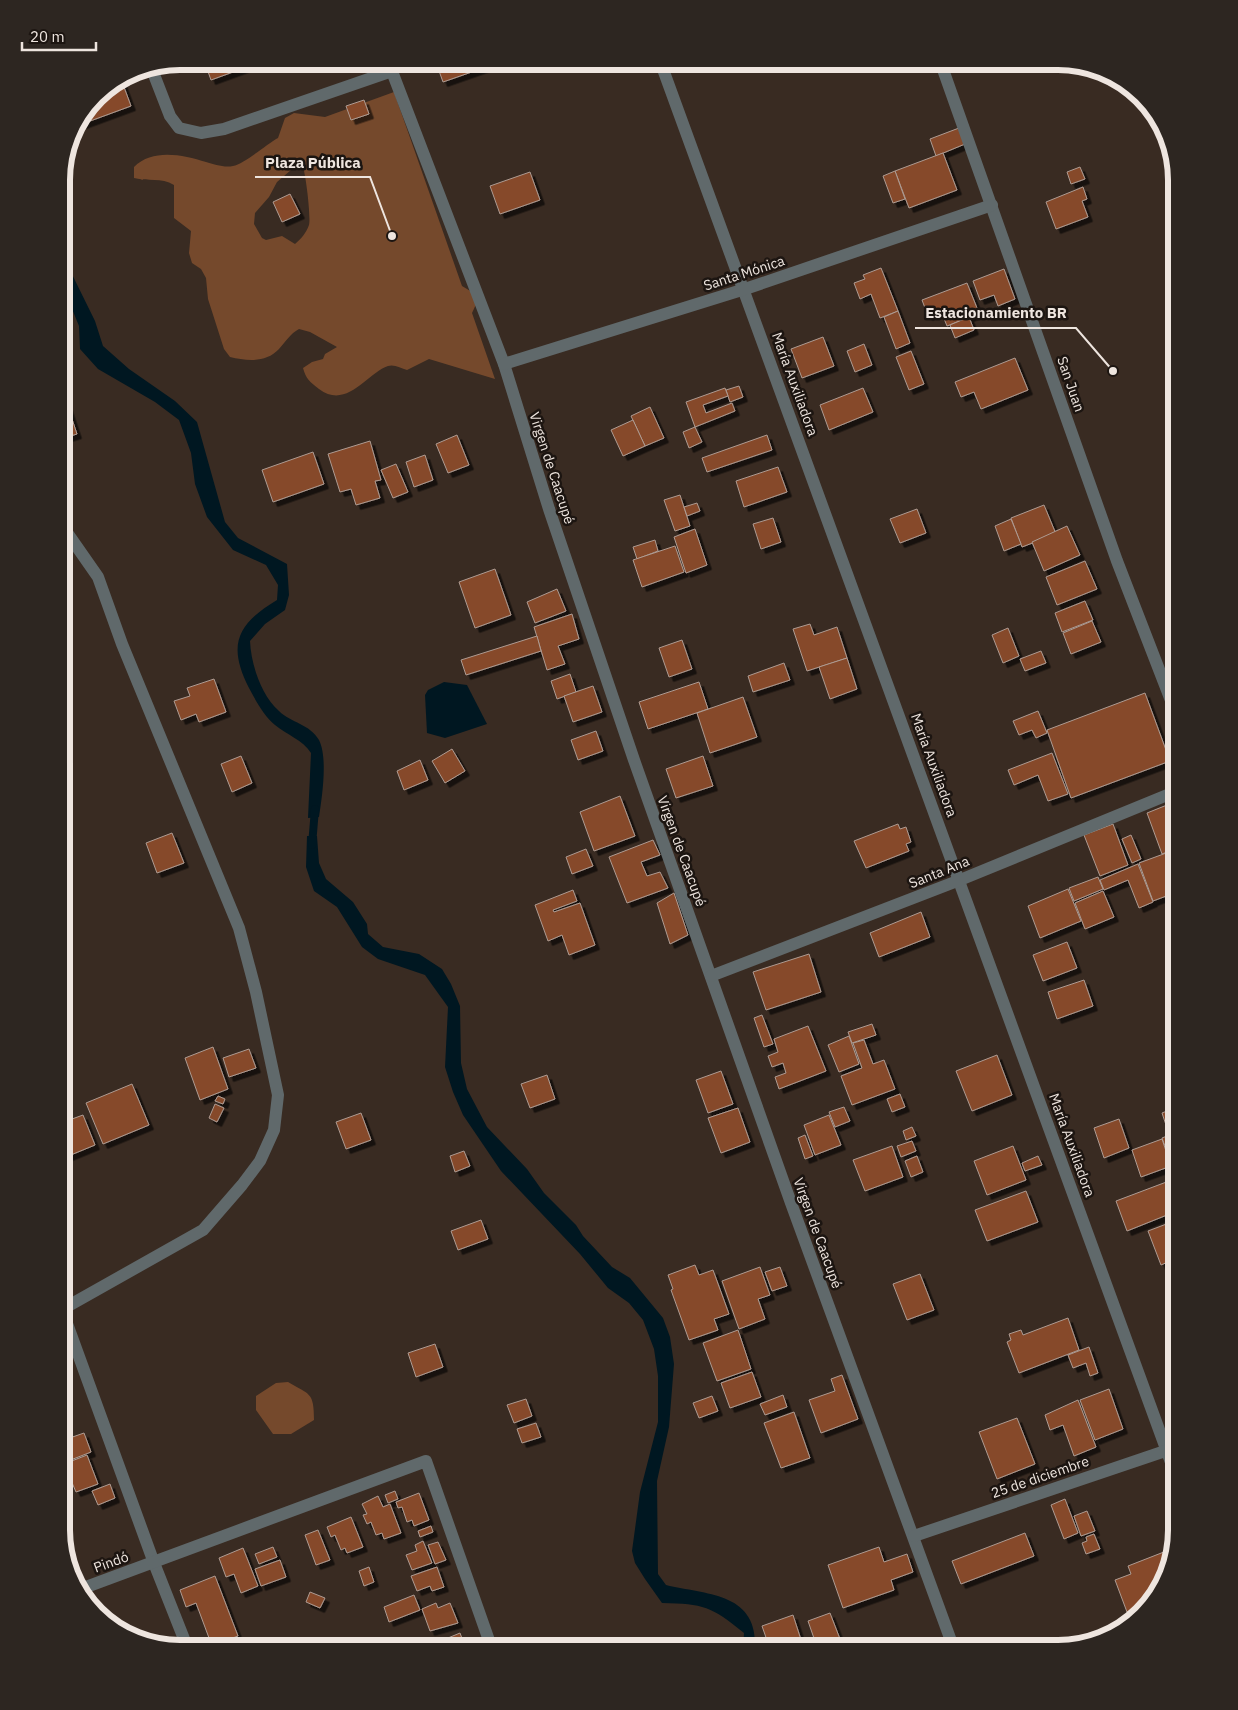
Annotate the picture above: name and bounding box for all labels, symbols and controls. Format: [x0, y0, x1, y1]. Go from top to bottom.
scale bar [22, 20, 96, 52]
text: 20 m [30, 27, 65, 46]
callout: Plaza Pública [255, 147, 370, 177]
text: Plaza Pública [265, 153, 361, 172]
street label: Santa Mónica [701, 251, 787, 295]
callout: Estacionamiento BR [915, 298, 1076, 328]
text: Estacionamiento BR [925, 303, 1067, 322]
street label: María Auxiliadora [768, 330, 822, 439]
street label: San Juan [1053, 354, 1089, 414]
street label: Virgen de Caacupé [525, 410, 579, 527]
street label: María Auxiliadora [907, 711, 961, 820]
street label: Virgen de Caacupé [654, 793, 711, 909]
street label: Santa Ana [906, 852, 972, 892]
street label: María Auxiliadora [1045, 1091, 1099, 1200]
street label: Virgen de Caacupé [790, 1175, 847, 1291]
street label: 25 de diciembre [989, 1452, 1092, 1502]
street label: Pindó [91, 1547, 131, 1577]

